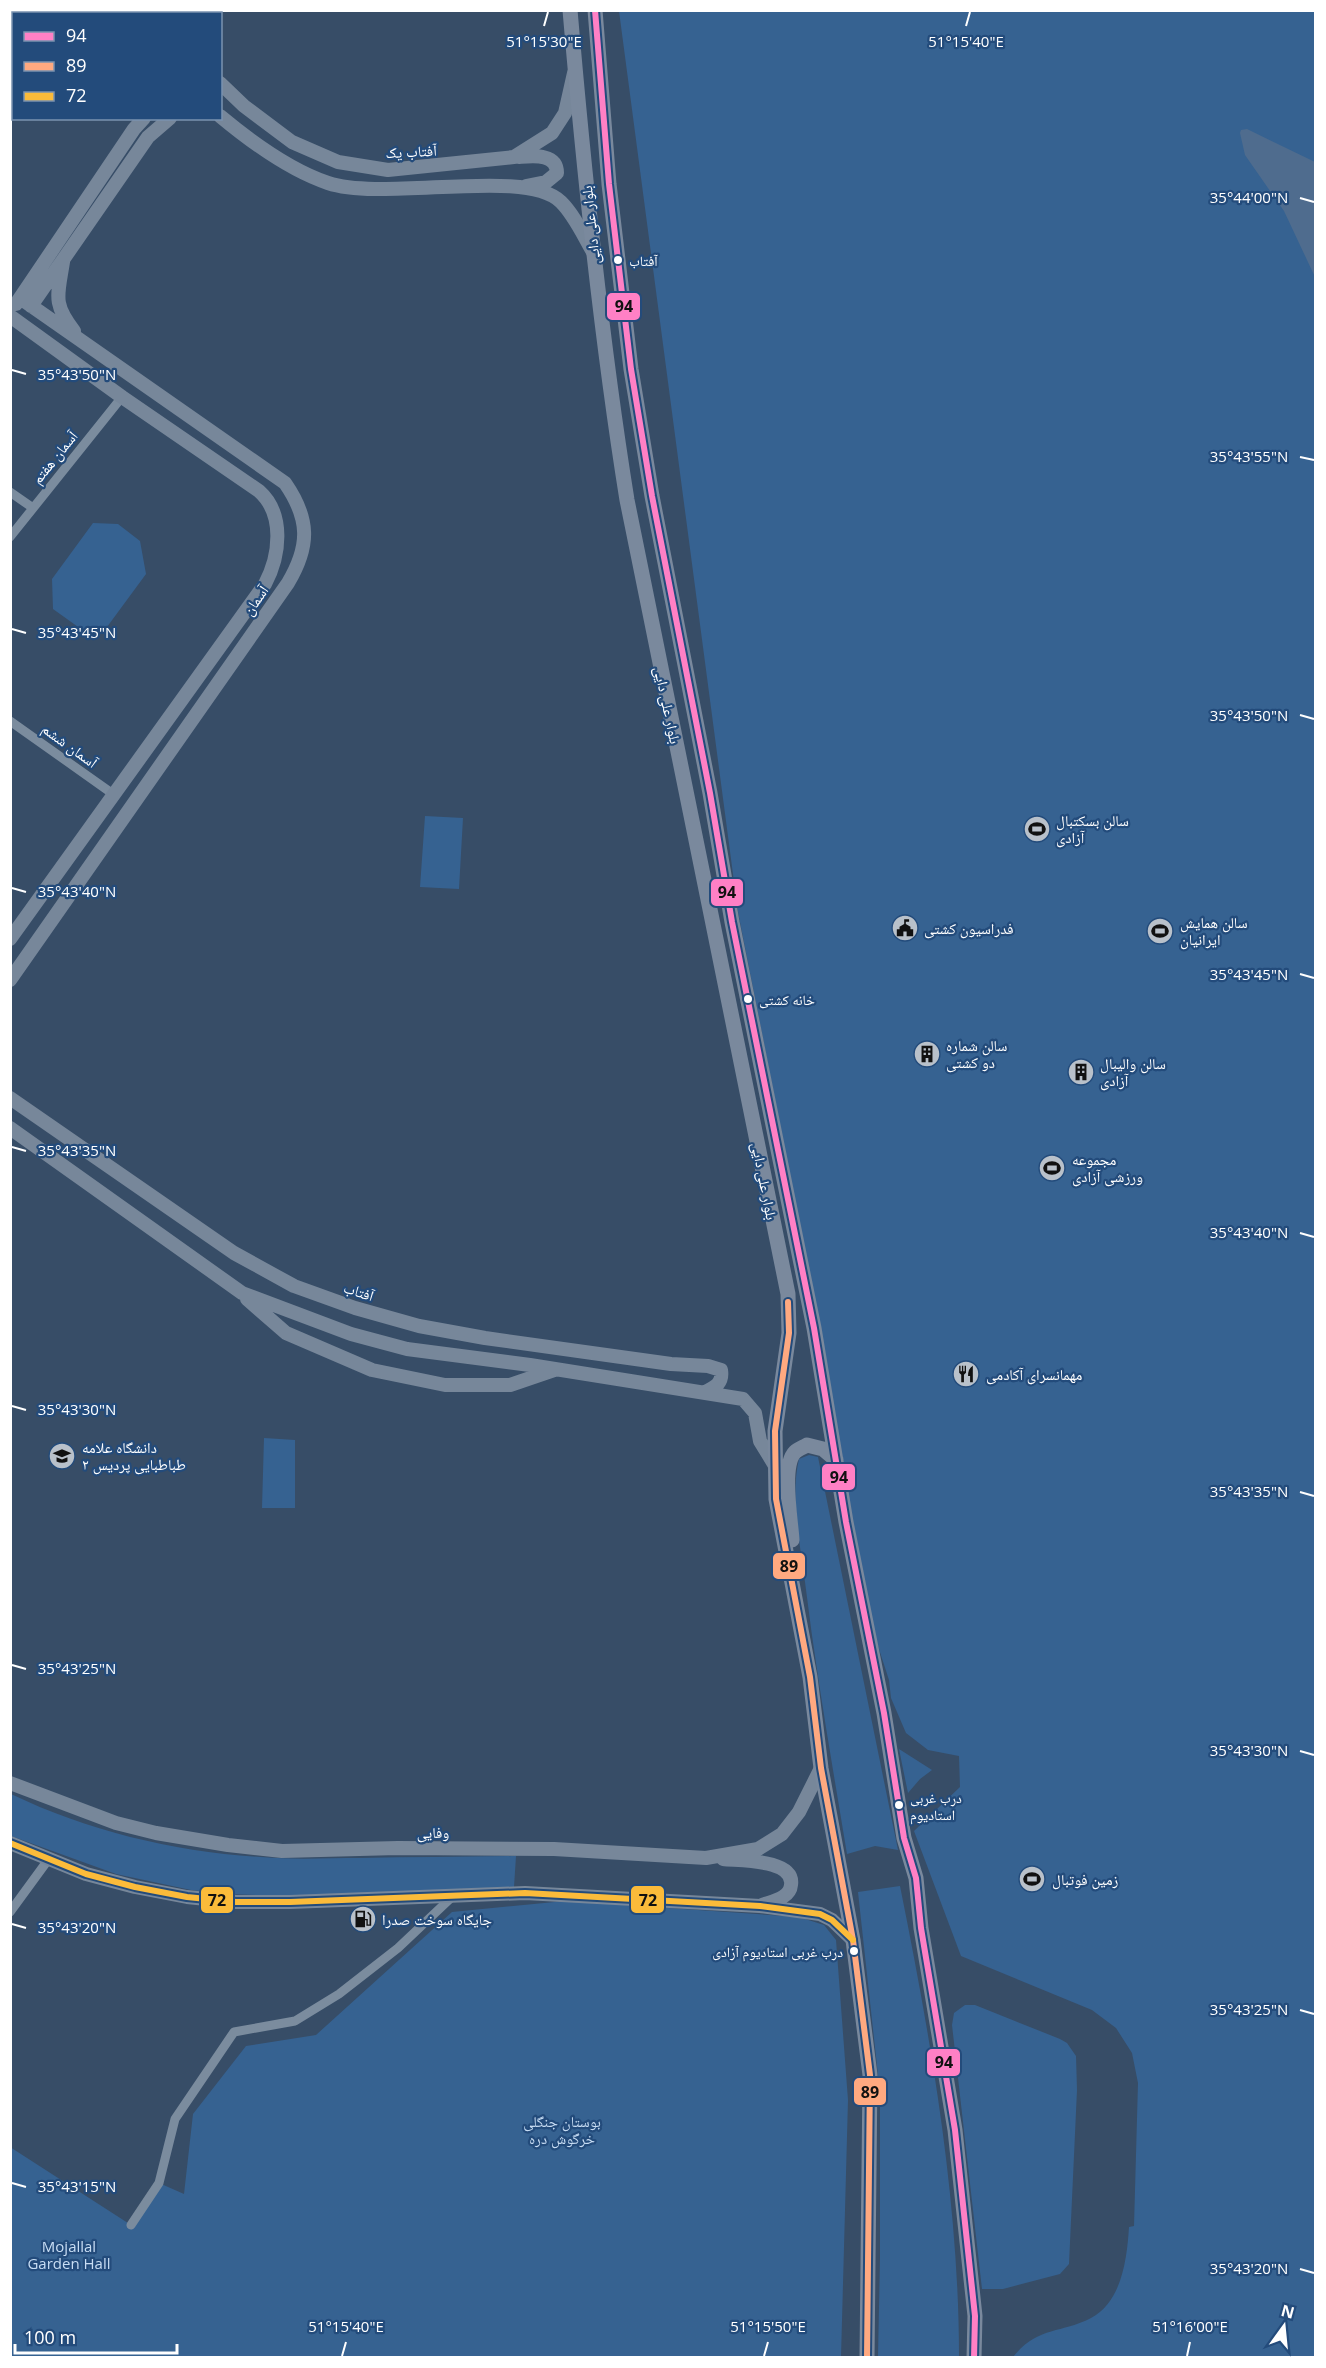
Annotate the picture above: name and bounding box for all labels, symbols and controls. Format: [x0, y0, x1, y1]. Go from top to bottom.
legend [12, 12, 222, 120]
text: 94 [66, 23, 87, 47]
text: 51°15'30"E [506, 31, 582, 51]
text: 51°15'40"E [928, 31, 1004, 51]
text: 89 [66, 53, 87, 77]
text: 72 [66, 83, 87, 107]
street label: آفتاب یک [385, 140, 438, 162]
street label: بلوار علی دایی [576, 185, 605, 265]
text: 35°44'00"N [1210, 187, 1288, 207]
place label: آفتاب [629, 251, 658, 270]
marker: آفتاب [612, 254, 624, 266]
line badge: 94 [606, 292, 641, 321]
text: 94 [615, 295, 633, 317]
text: 35°43'50"N [38, 364, 116, 384]
street label: آسمان هفتم [26, 425, 83, 488]
text: 35°43'55"N [1210, 446, 1288, 466]
street label: آسمان [238, 580, 274, 620]
text: 35°43'45"N [38, 622, 116, 642]
street label: بلوار علی دایی [649, 664, 686, 746]
text: 35°43'50"N [1210, 705, 1288, 725]
street label: آسمان ششم [38, 718, 103, 773]
place label: سالن بسکتبال آزادی [1056, 810, 1129, 848]
sports icon: سالن بسکتبال آزادی [1022, 814, 1052, 844]
line badge: 94 [710, 878, 744, 907]
text: 35°43'40"N [38, 881, 116, 901]
text: 94 [718, 881, 736, 903]
place label: سالن همایش ایرانیان [1180, 912, 1248, 950]
public building icon: فدراسیون کشتی [890, 913, 920, 943]
sports icon: سالن همایش ایرانیان [1145, 916, 1175, 946]
place label: فدراسیون کشتی [924, 918, 1014, 939]
text: 35°43'45"N [1210, 964, 1288, 984]
place label: خانه کشتی [759, 990, 815, 1009]
marker: خانه کشتی [742, 993, 754, 1005]
place label: سالن شماره دو کشتی [946, 1035, 1007, 1073]
building icon: سالن شماره دو کشتی [912, 1039, 942, 1069]
place label: سالن والیبال آزادی [1100, 1053, 1166, 1091]
building icon: سالن والیبال آزادی [1066, 1057, 1096, 1087]
text: 35°43'35"N [38, 1140, 116, 1160]
street label: بلوار علی دایی [747, 1140, 782, 1222]
place label: مجموعه ورزشی آزادی [1072, 1149, 1143, 1187]
sports icon: مجموعه ورزشی آزادی [1037, 1153, 1067, 1183]
text: 35°43'40"N [1210, 1222, 1288, 1242]
street label: آفتاب [341, 1277, 378, 1306]
restaurant icon: مهمانسرای آکادمی [951, 1359, 981, 1389]
place label: مهمانسرای آکادمی [986, 1364, 1083, 1385]
text: 35°43'30"N [38, 1399, 116, 1419]
place label: دانشگاه علامه طباطبایی پردیس ۲ [82, 1437, 186, 1475]
school or university icon: دانشگاه علامه طباطبایی پردیس ۲ [47, 1441, 77, 1471]
line badge: 94 [821, 1463, 856, 1491]
text: 94 [830, 1466, 848, 1488]
text: 35°43'35"N [1210, 1481, 1288, 1501]
line badge: 89 [772, 1552, 806, 1580]
text: 89 [780, 1555, 798, 1577]
text: 35°43'25"N [38, 1658, 116, 1678]
text: 35°43'30"N [1210, 1740, 1288, 1760]
place label: درب غربی استادیوم [910, 1788, 962, 1825]
marker: درب غربی استادیوم [893, 1799, 905, 1811]
street label: وفایی [417, 1822, 449, 1843]
sports icon: زمین فوتبال [1017, 1864, 1047, 1894]
place label: زمین فوتبال [1052, 1869, 1118, 1890]
line badge: 72 [630, 1885, 665, 1914]
line badge: 72 [200, 1886, 234, 1914]
text: 72 [208, 1889, 226, 1911]
text: 72 [639, 1889, 657, 1911]
fuel station icon: جایگاه سوخت صدرا [348, 1904, 378, 1934]
place label: جایگاه سوخت صدرا [382, 1909, 492, 1929]
text: 35°43'20"N [38, 1917, 116, 1937]
place label: درب غربی استادیوم آزادی [712, 1942, 843, 1962]
marker: درب غربی استادیوم آزادی [848, 1945, 860, 1957]
text: 35°43'25"N [1210, 1999, 1288, 2019]
line badge: 94 [926, 2048, 961, 2077]
text: 94 [935, 2051, 953, 2073]
line badge: 89 [853, 2077, 887, 2106]
text: 89 [861, 2081, 879, 2103]
park label: بوستان جنگلی خرگوش دره [523, 2111, 601, 2149]
text: 35°43'15"N [38, 2176, 116, 2196]
park label: Mojallal Garden Hall [27, 2236, 111, 2273]
text: 35°43'20"N [1210, 2258, 1288, 2278]
north arrow [1254, 2296, 1314, 2356]
text: N [1279, 2299, 1297, 2324]
text: 51°15'40"E [308, 2316, 384, 2336]
text: 51°15'50"E [730, 2316, 806, 2336]
text: 51°16'00"E [1152, 2316, 1228, 2336]
scale bar [15, 2317, 177, 2355]
text: 100 m [24, 2325, 76, 2349]

